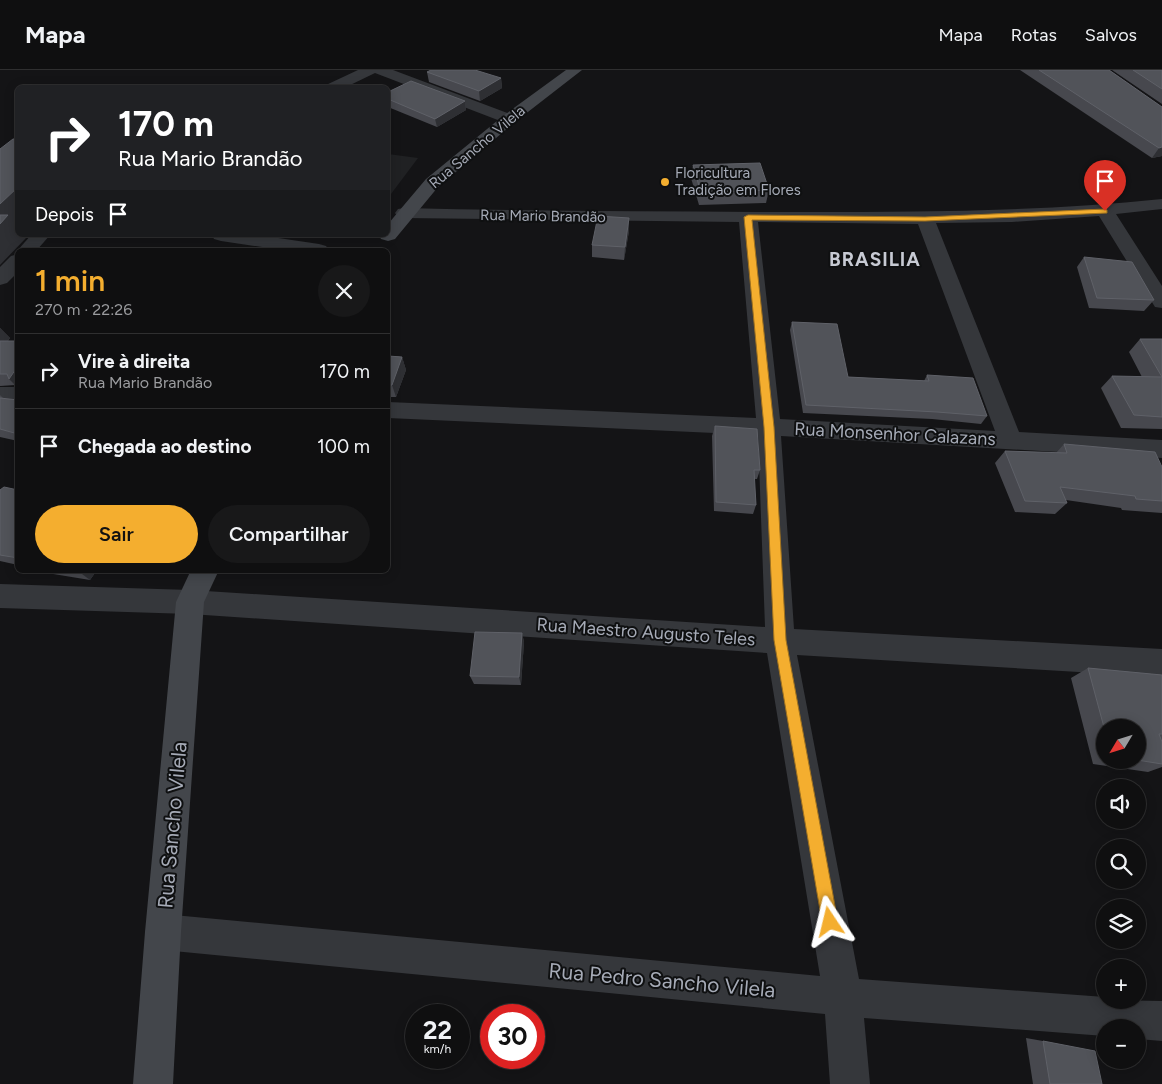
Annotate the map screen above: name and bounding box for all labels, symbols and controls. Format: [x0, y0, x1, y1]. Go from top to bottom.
text: Mapa [25, 20, 86, 49]
text: Mapa [939, 24, 983, 46]
text: Rotas [1011, 24, 1057, 46]
text: Salvos [1085, 24, 1137, 46]
street label: Rua Sancho Vilela [425, 102, 529, 192]
text: 170 m [118, 103, 214, 145]
icon: right [35, 105, 100, 170]
text: Rua Mario Brandão [118, 145, 303, 172]
pin [1084, 160, 1126, 211]
place label: Floricultura Tradição em Flores [675, 164, 801, 199]
icon: arrive [1091, 167, 1119, 195]
marker: Floricultura Tradição em Flores [659, 176, 671, 188]
icon: arrive [104, 200, 132, 228]
text: Depois [35, 203, 94, 226]
street label: Rua Mario Brandão [480, 206, 606, 226]
district label: BRASILIA [829, 248, 921, 271]
text: 1 min [35, 262, 105, 299]
button: close [318, 265, 370, 317]
text: 270 m · 22:26 [35, 300, 132, 319]
text: Vire à direita [78, 350, 190, 373]
icon: right [35, 357, 63, 385]
text: 170 m [319, 360, 370, 383]
text: Rua Mario Brandão [78, 373, 212, 392]
street label: Rua Monsenhor Calazans [794, 418, 996, 450]
icon: arrive [35, 432, 63, 460]
text: Chegada ao destino [78, 435, 251, 458]
text: 100 m [317, 435, 370, 458]
button: Sair [35, 505, 198, 563]
button: Compartilhar [208, 505, 370, 563]
street label: Rua Maestro Augusto Teles [536, 613, 756, 651]
north arrow [1096, 719, 1146, 769]
map controls [1096, 719, 1146, 1069]
street label: Rua Sancho Vilela [152, 741, 192, 909]
button: sound [1096, 779, 1146, 829]
button: search [1096, 839, 1146, 889]
position arrow [803, 895, 855, 947]
button: layers [1096, 899, 1146, 949]
street label: Rua Pedro Sancho Vilela [548, 958, 776, 1002]
button: + [1096, 959, 1146, 1009]
speed limit sign: 30 [480, 1004, 545, 1069]
text: 22 [423, 1015, 452, 1045]
button: − [1096, 1019, 1146, 1069]
text: km/h [424, 1042, 451, 1056]

